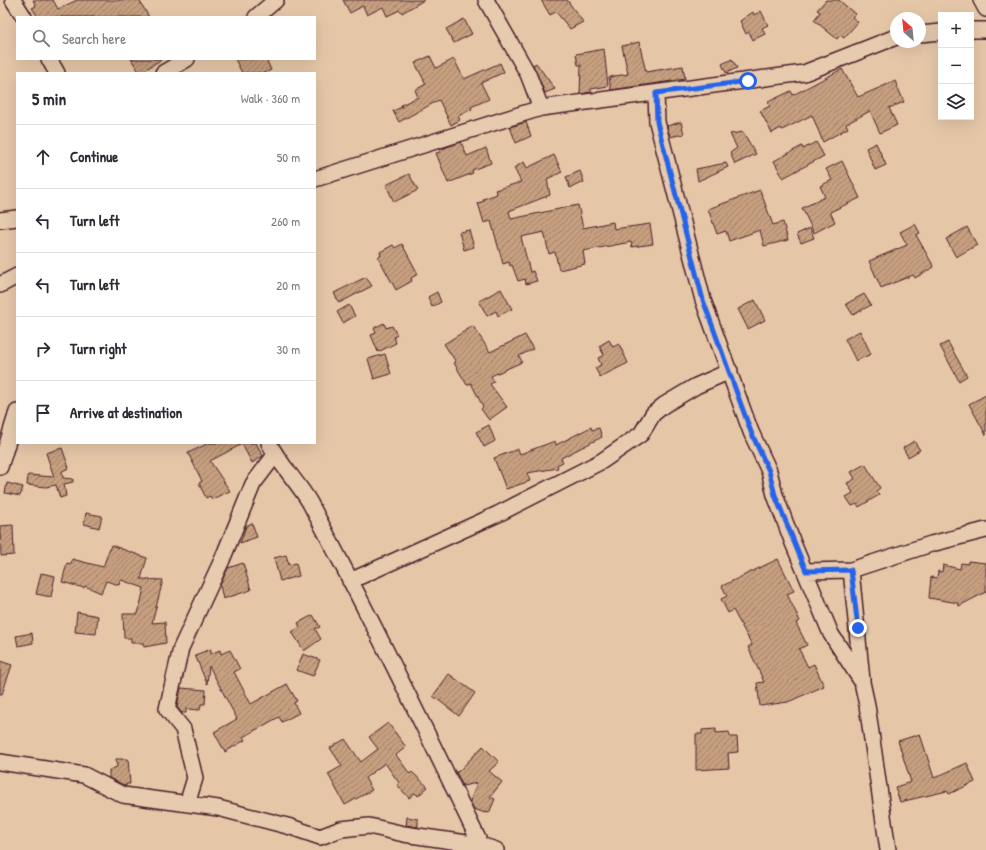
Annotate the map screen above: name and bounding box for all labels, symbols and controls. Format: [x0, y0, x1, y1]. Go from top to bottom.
north arrow [890, 12, 926, 48]
map controls [938, 12, 974, 120]
button: + [938, 12, 974, 48]
search box [16, 16, 316, 60]
icon: search [30, 27, 52, 49]
text: Search here [62, 28, 126, 49]
button: − [938, 48, 974, 84]
route start [739, 72, 757, 90]
button: layers [938, 84, 974, 120]
text: 5 min [32, 87, 66, 110]
text: Walk · 360 m [241, 89, 300, 107]
icon: ahead [32, 146, 54, 168]
text: Continue [70, 146, 118, 167]
text: 50 m [277, 148, 300, 166]
icon: left [32, 210, 54, 232]
text: Turn left [70, 210, 120, 231]
text: 260 m [271, 212, 300, 230]
icon: left [32, 274, 54, 296]
text: Turn left [70, 274, 120, 295]
text: 20 m [276, 276, 300, 294]
icon: right [32, 338, 54, 360]
text: Turn right [70, 338, 126, 359]
text: 30 m [277, 340, 300, 358]
icon: arrive [32, 402, 54, 424]
text: Arrive at destination [70, 402, 182, 423]
route end [849, 619, 867, 637]

